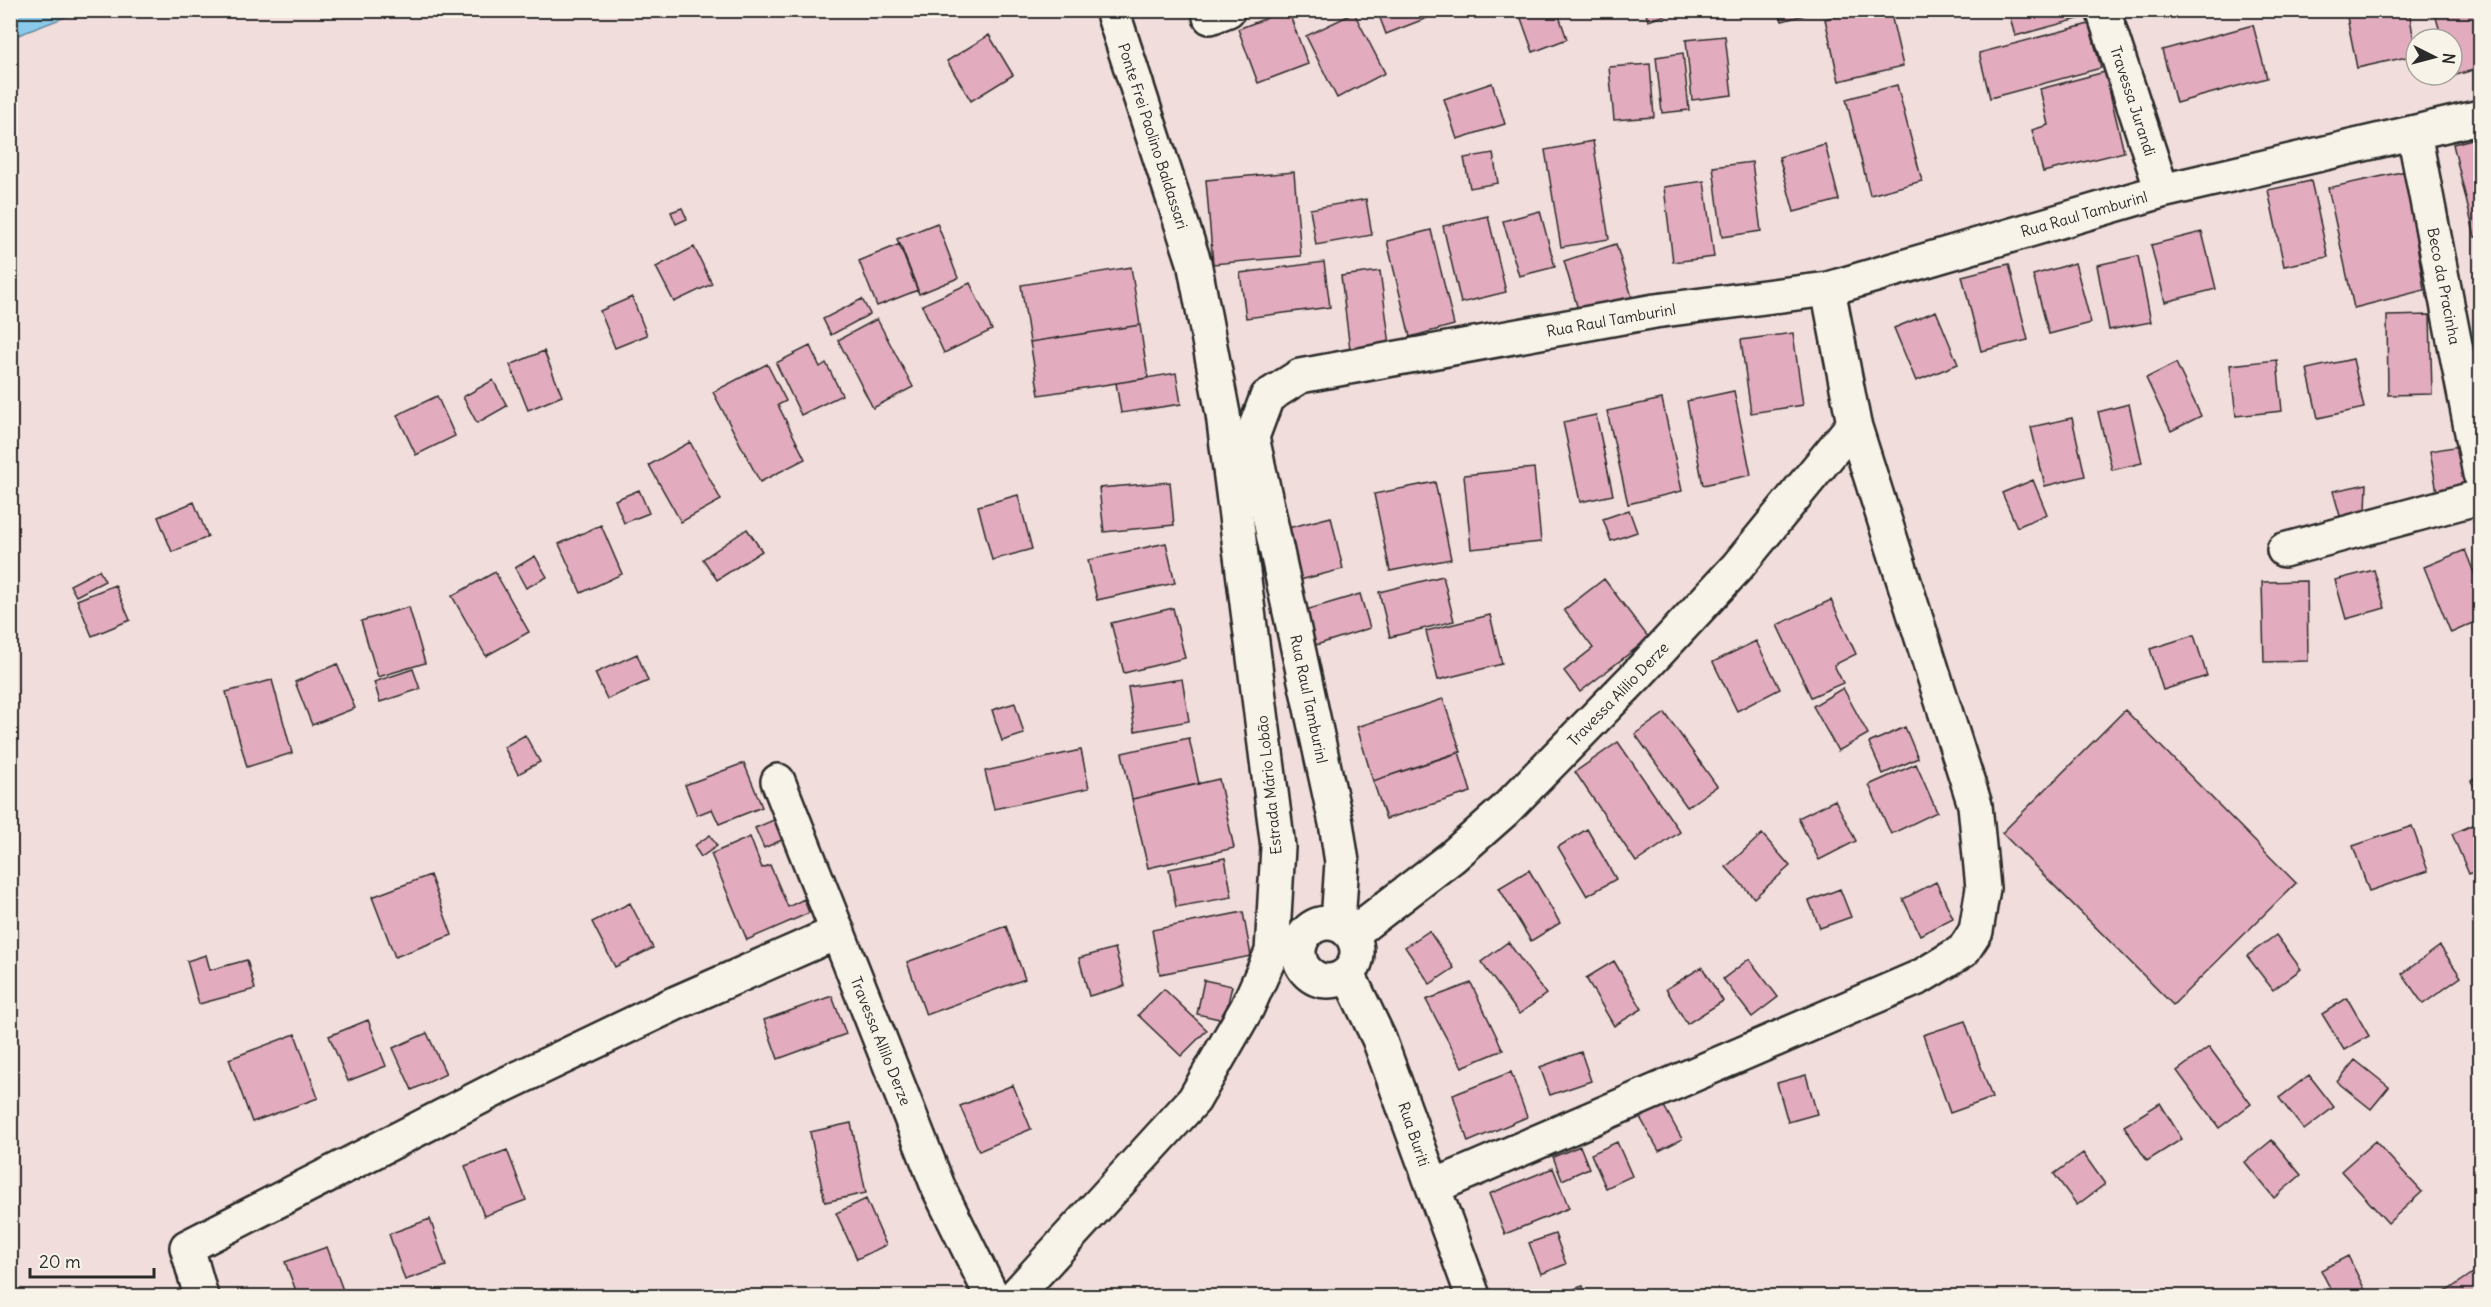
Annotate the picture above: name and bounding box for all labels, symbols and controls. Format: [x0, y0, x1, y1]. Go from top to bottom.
north arrow [2404, 27, 2464, 87]
street label: Ponte Frei Paolino Baldassari [1114, 41, 1192, 231]
street label: Travessa Jurandi [2106, 44, 2160, 158]
text: N [2438, 52, 2459, 65]
street label: Rua Raul Tamburinl [2018, 187, 2150, 241]
street label: Beco da Pracinha [2423, 226, 2465, 347]
street label: Rua Raul Tamburinl [1545, 299, 1677, 341]
street label: Rua Raul Tamburinl [1286, 633, 1332, 765]
street label: Travessa Alilio Derze [1563, 638, 1673, 750]
street label: Estrada Mário Lobão [1252, 714, 1286, 856]
street label: Travessa Allilo Derze [846, 974, 916, 1108]
street label: Rua Buriti [1394, 1099, 1434, 1169]
scale bar [30, 1241, 154, 1279]
text: 20 m [39, 1250, 81, 1273]

